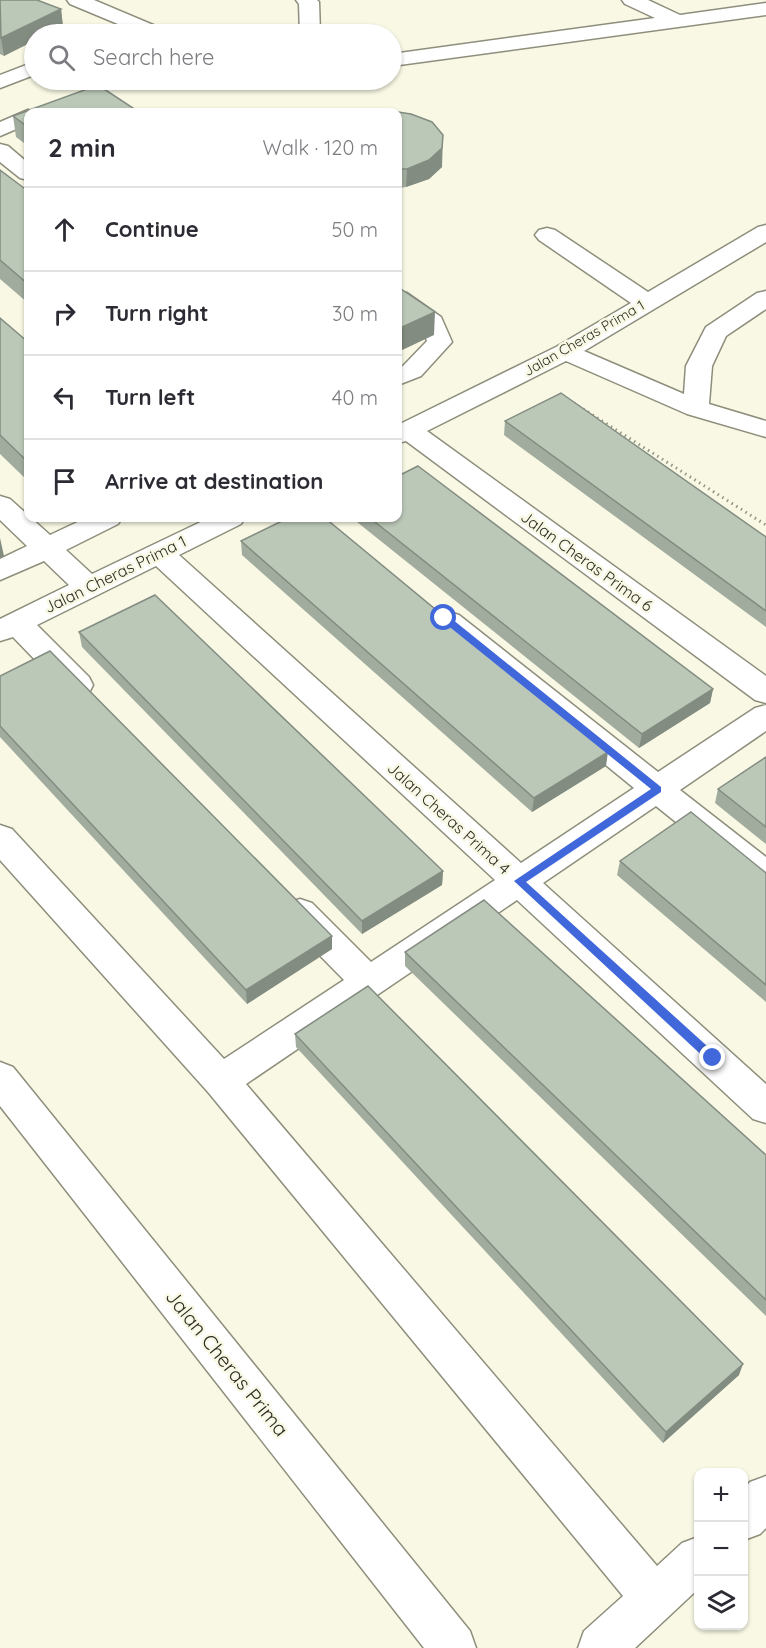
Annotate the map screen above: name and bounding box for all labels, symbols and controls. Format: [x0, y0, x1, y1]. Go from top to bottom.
search box [24, 24, 402, 90]
icon: search [45, 41, 78, 74]
text: Search here [93, 43, 214, 71]
text: 2 min [48, 131, 116, 164]
text: Walk · 120 m [263, 135, 378, 160]
icon: ahead [48, 213, 81, 246]
text: Continue [105, 215, 199, 243]
text: 50 m [332, 217, 378, 242]
street label: Jalan Cheras Prima 1 [521, 296, 647, 380]
icon: right [48, 297, 81, 330]
text: Turn right [105, 299, 209, 327]
text: 30 m [332, 301, 378, 326]
icon: left [48, 381, 81, 414]
text: Turn left [105, 383, 195, 411]
text: 40 m [332, 385, 378, 410]
icon: arrive [48, 465, 81, 498]
text: Arrive at destination [105, 467, 323, 495]
street label: Jalan Cheras Prima 6 [517, 506, 657, 616]
street label: Jalan Cheras Prima 1 [41, 531, 189, 617]
route start [430, 604, 456, 630]
street label: Jalan Cheras Prima 4 [384, 758, 514, 878]
route end [699, 1044, 725, 1070]
street label: Jalan Cheras Prima [160, 1284, 294, 1441]
map controls [694, 1468, 748, 1630]
button: + [694, 1468, 748, 1522]
button: − [694, 1522, 748, 1576]
button: layers [694, 1576, 748, 1630]

